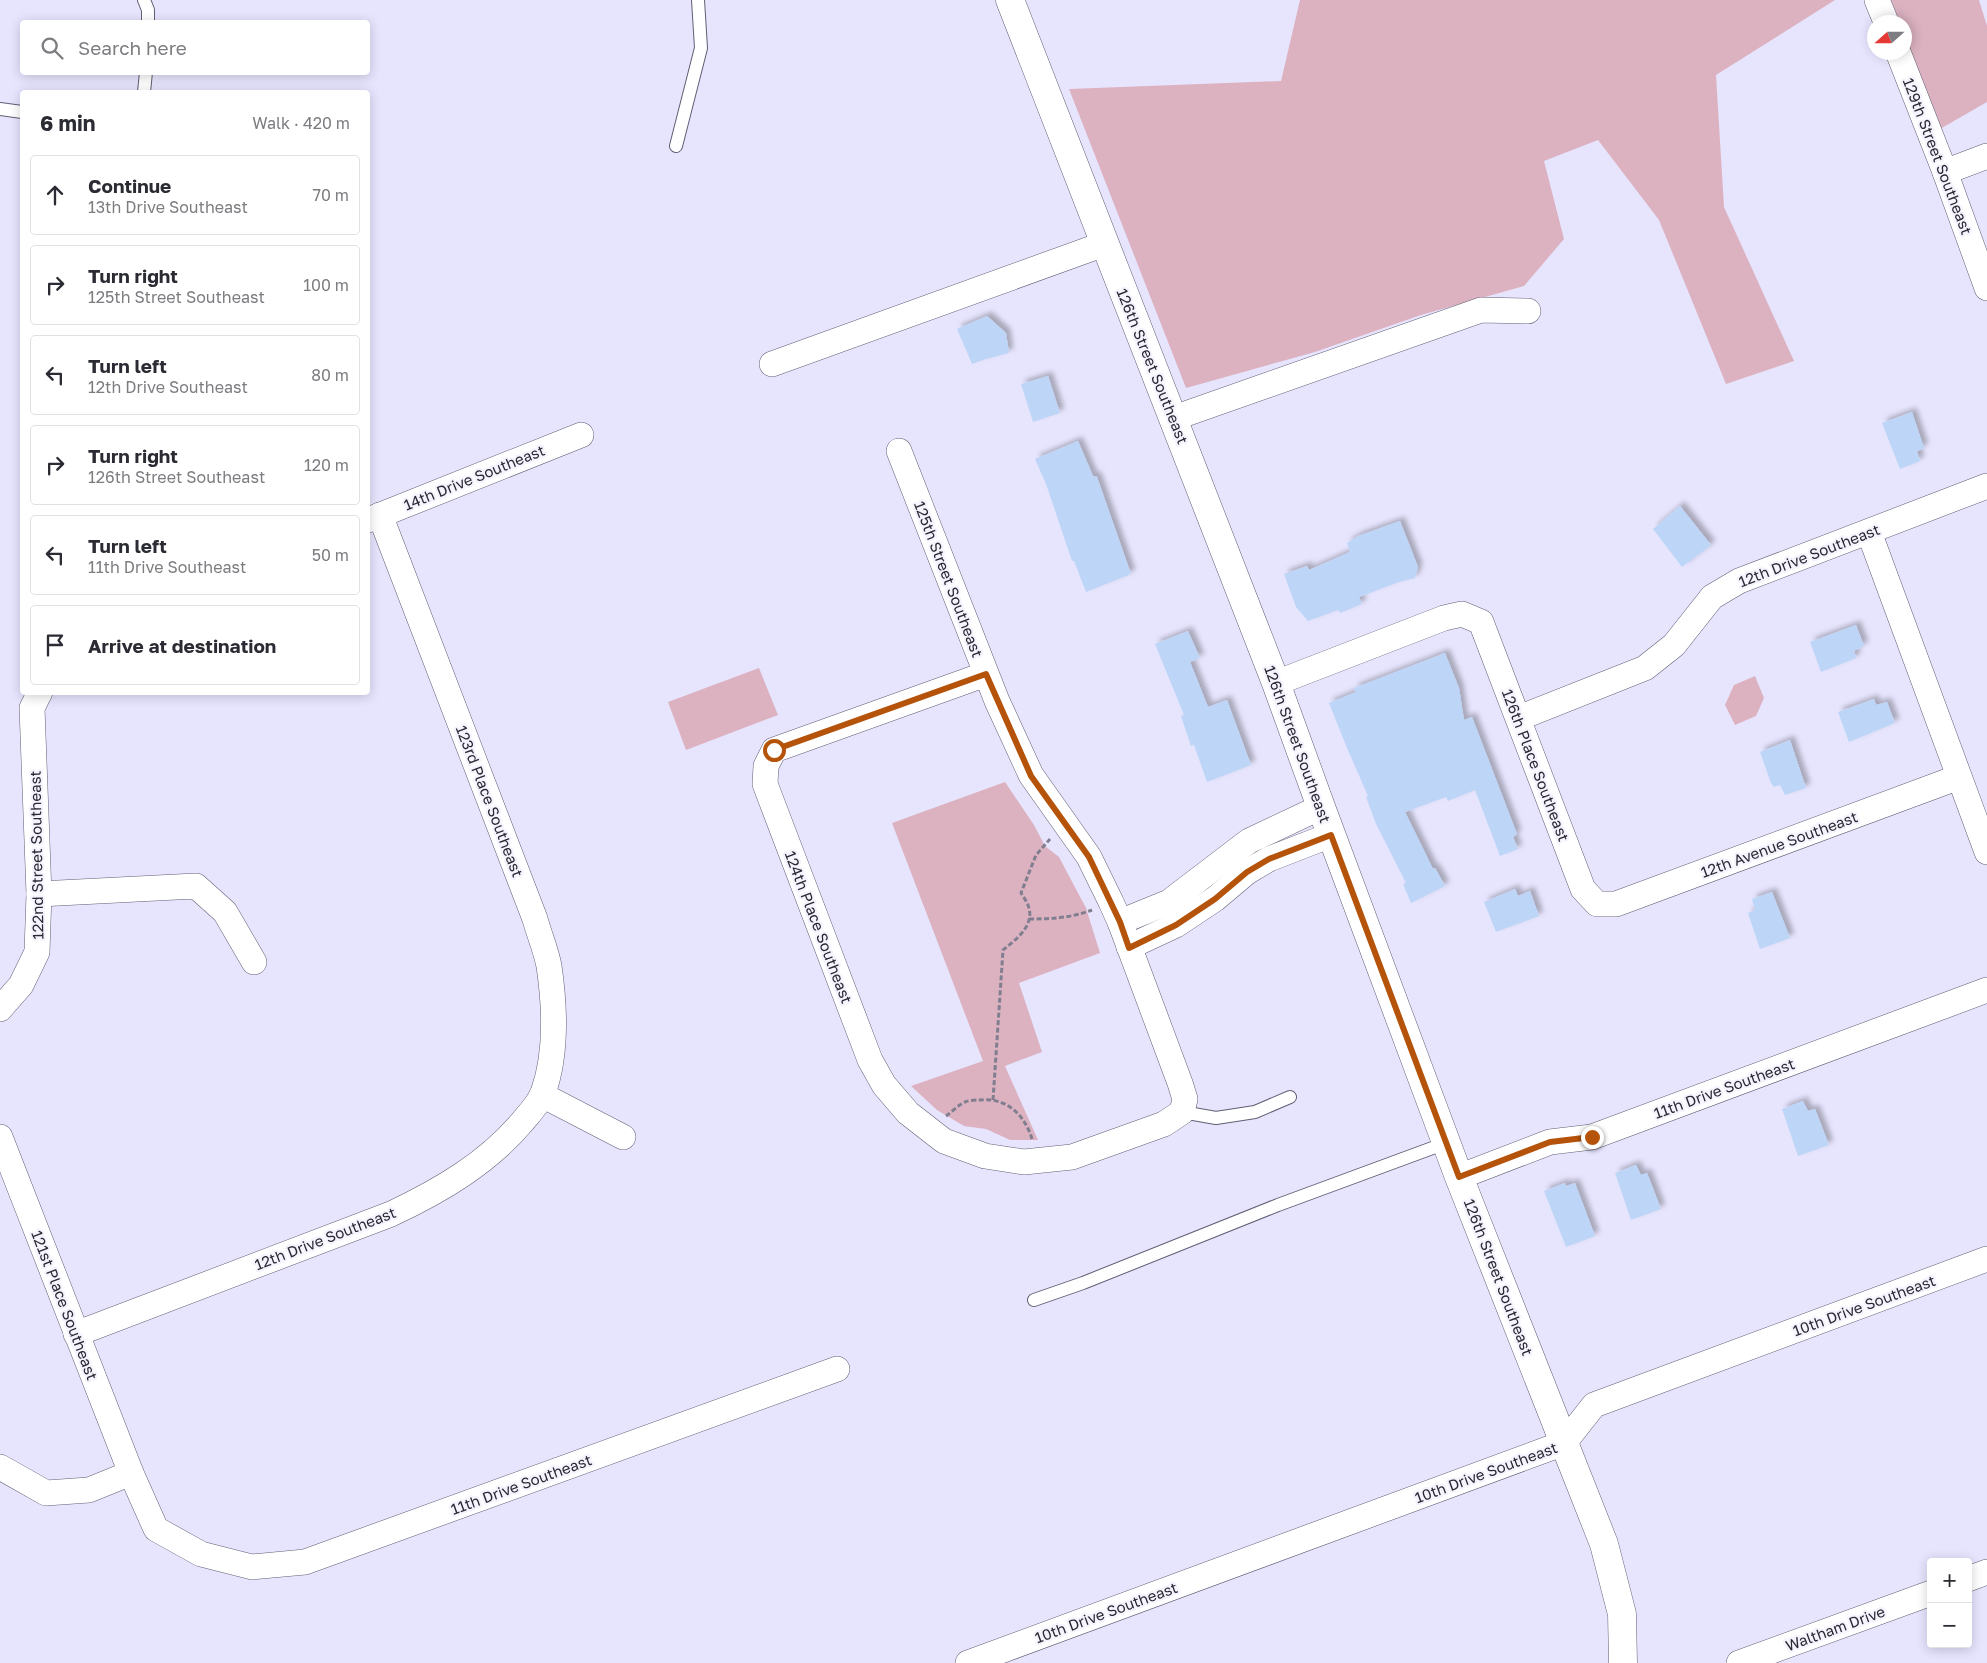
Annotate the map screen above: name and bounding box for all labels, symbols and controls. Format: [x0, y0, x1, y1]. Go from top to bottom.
north arrow [1867, 15, 1912, 60]
search box [20, 20, 370, 75]
icon: search [38, 34, 66, 62]
text: Search here [78, 36, 187, 59]
street label: 129th Street Southeast [1900, 75, 1976, 237]
text: 6 min [40, 110, 95, 136]
text: Walk · 420 m [252, 113, 350, 133]
text: Continue [88, 174, 171, 197]
icon: ahead [41, 181, 69, 209]
text: 70 m [312, 185, 349, 205]
text: 13th Drive Southeast [88, 197, 248, 217]
text: Turn right [88, 264, 178, 287]
icon: right [41, 271, 69, 299]
text: 100 m [303, 275, 349, 295]
street label: 126th Street Southeast [1114, 286, 1192, 446]
text: 125th Street Southeast [88, 287, 265, 307]
text: Turn left [88, 354, 167, 377]
icon: left [41, 361, 69, 389]
text: 80 m [311, 365, 349, 385]
text: 12th Drive Southeast [88, 377, 248, 397]
street label: 14th Drive Southeast [401, 440, 547, 514]
text: Turn right [88, 444, 178, 467]
icon: right [41, 451, 69, 479]
text: 120 m [304, 455, 349, 475]
text: 126th Street Southeast [88, 467, 265, 487]
street label: 125th Street Southeast [911, 498, 987, 660]
street label: 12th Drive Southeast [1736, 520, 1882, 590]
text: Turn left [88, 534, 167, 557]
icon: left [41, 541, 69, 569]
text: 50 m [312, 545, 349, 565]
text: 11th Drive Southeast [88, 557, 246, 577]
icon: arrive [41, 631, 69, 659]
text: Arrive at destination [88, 634, 276, 657]
street label: 126th Street Southeast [1261, 663, 1335, 825]
street label: 126th Place Southeast [1499, 686, 1573, 844]
street label: 123rd Place Southeast [453, 723, 527, 879]
route start [763, 739, 786, 762]
street label: 122nd Street Southeast [26, 770, 46, 940]
street label: 12th Avenue Southeast [1698, 807, 1860, 881]
street label: 124th Place Southeast [782, 848, 856, 1006]
street label: 11th Drive Southeast [1651, 1054, 1797, 1122]
route end [1581, 1126, 1604, 1149]
street label: 126th Street Southeast [1461, 1196, 1537, 1358]
street label: 12th Drive Southeast [252, 1203, 398, 1273]
street label: 121st Place Southeast [28, 1228, 102, 1382]
street label: 10th Drive Southeast [1790, 1271, 1938, 1339]
street label: 10th Drive Southeast [1412, 1438, 1560, 1506]
street label: 11th Drive Southeast [448, 1450, 594, 1518]
map controls [1927, 1558, 1972, 1648]
button: + [1927, 1558, 1972, 1603]
street label: 10th Drive Southeast [1032, 1578, 1180, 1646]
street label: Waltham Drive [1783, 1602, 1888, 1654]
button: − [1927, 1603, 1972, 1648]

